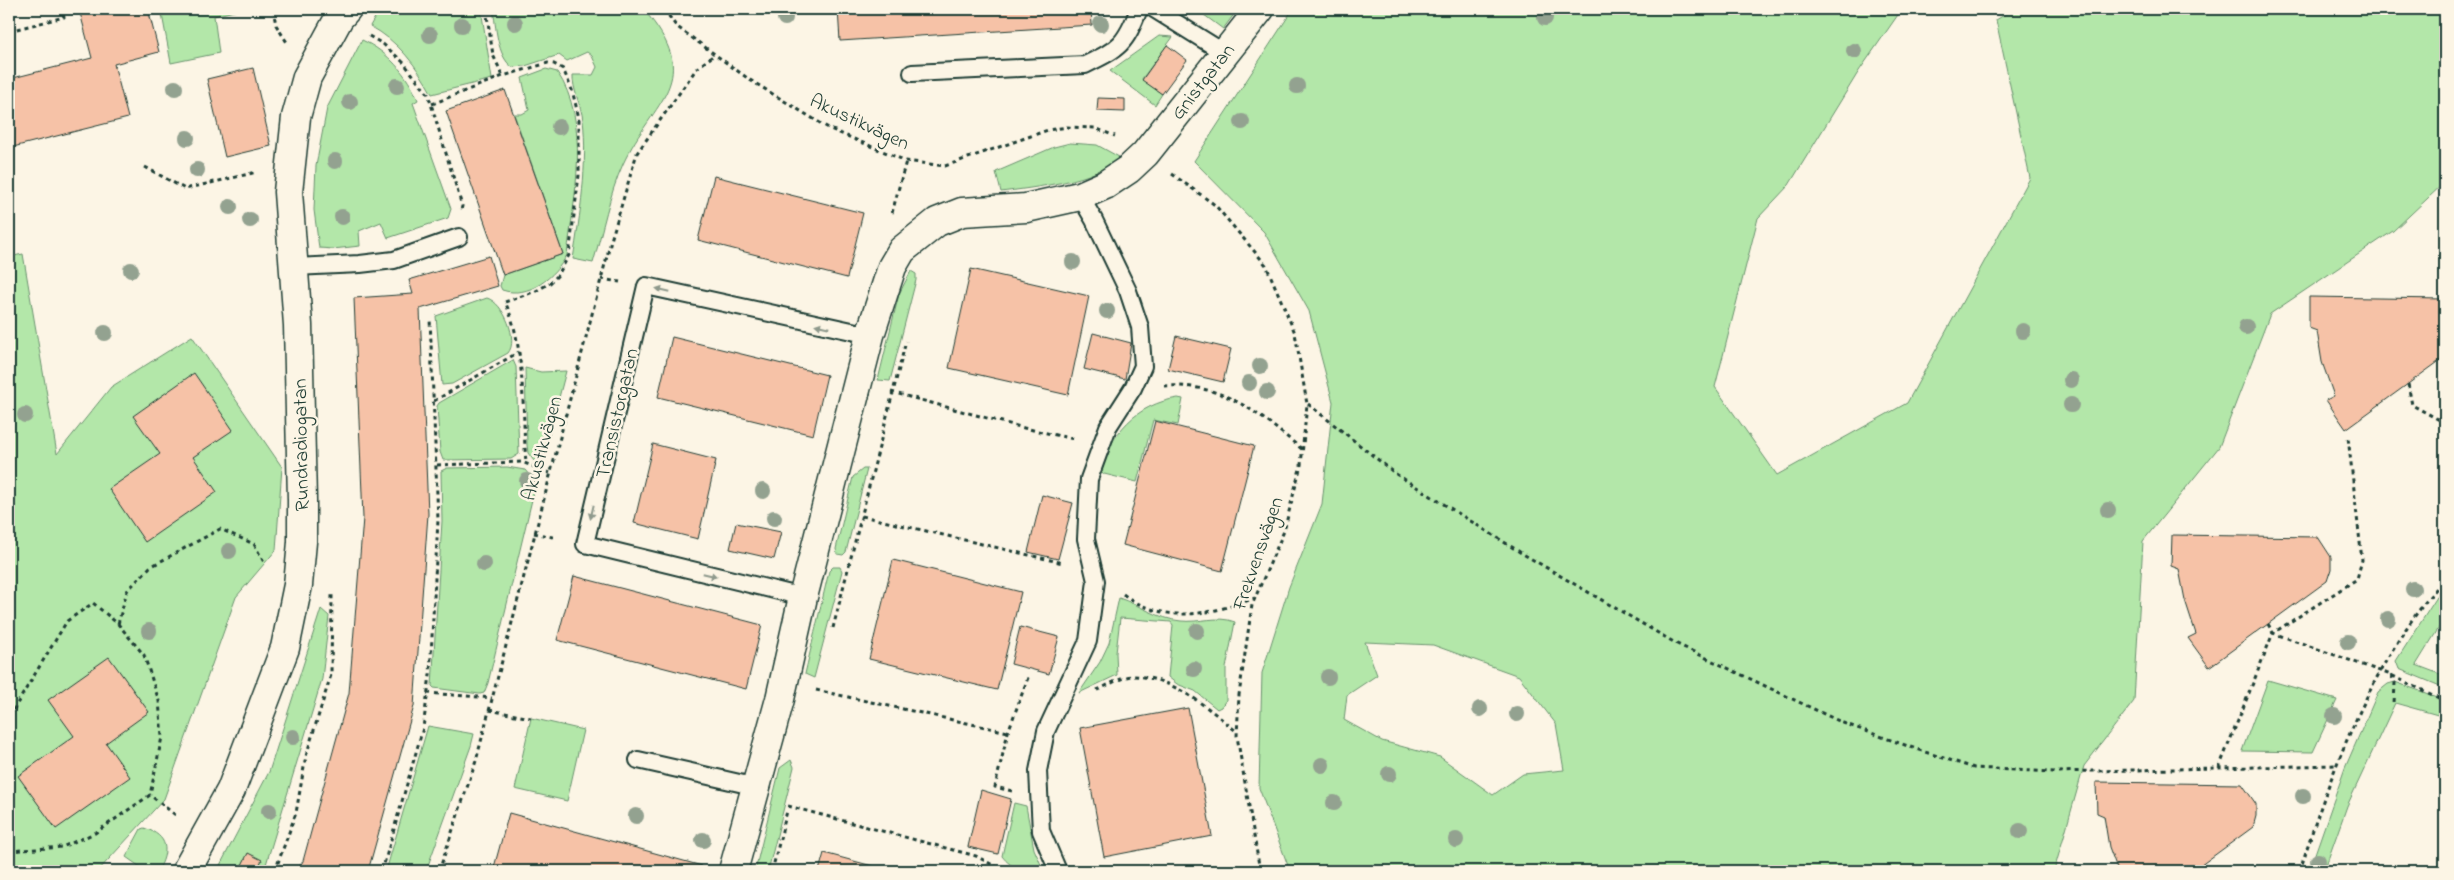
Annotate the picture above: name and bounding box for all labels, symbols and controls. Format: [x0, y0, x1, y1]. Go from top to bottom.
street label: Gnistgatan [1165, 38, 1244, 128]
street label: Akustikvägen [804, 87, 914, 160]
one-way arrow [656, 286, 671, 294]
one-way arrow [814, 322, 829, 330]
street label: Transistorgatan [589, 345, 649, 482]
street label: Rundradiogatan [287, 378, 319, 512]
street label: Akustikvägen [516, 393, 572, 505]
street label: Frekvensvägen [1226, 493, 1293, 616]
one-way arrow [588, 504, 596, 519]
one-way arrow [703, 571, 718, 579]

